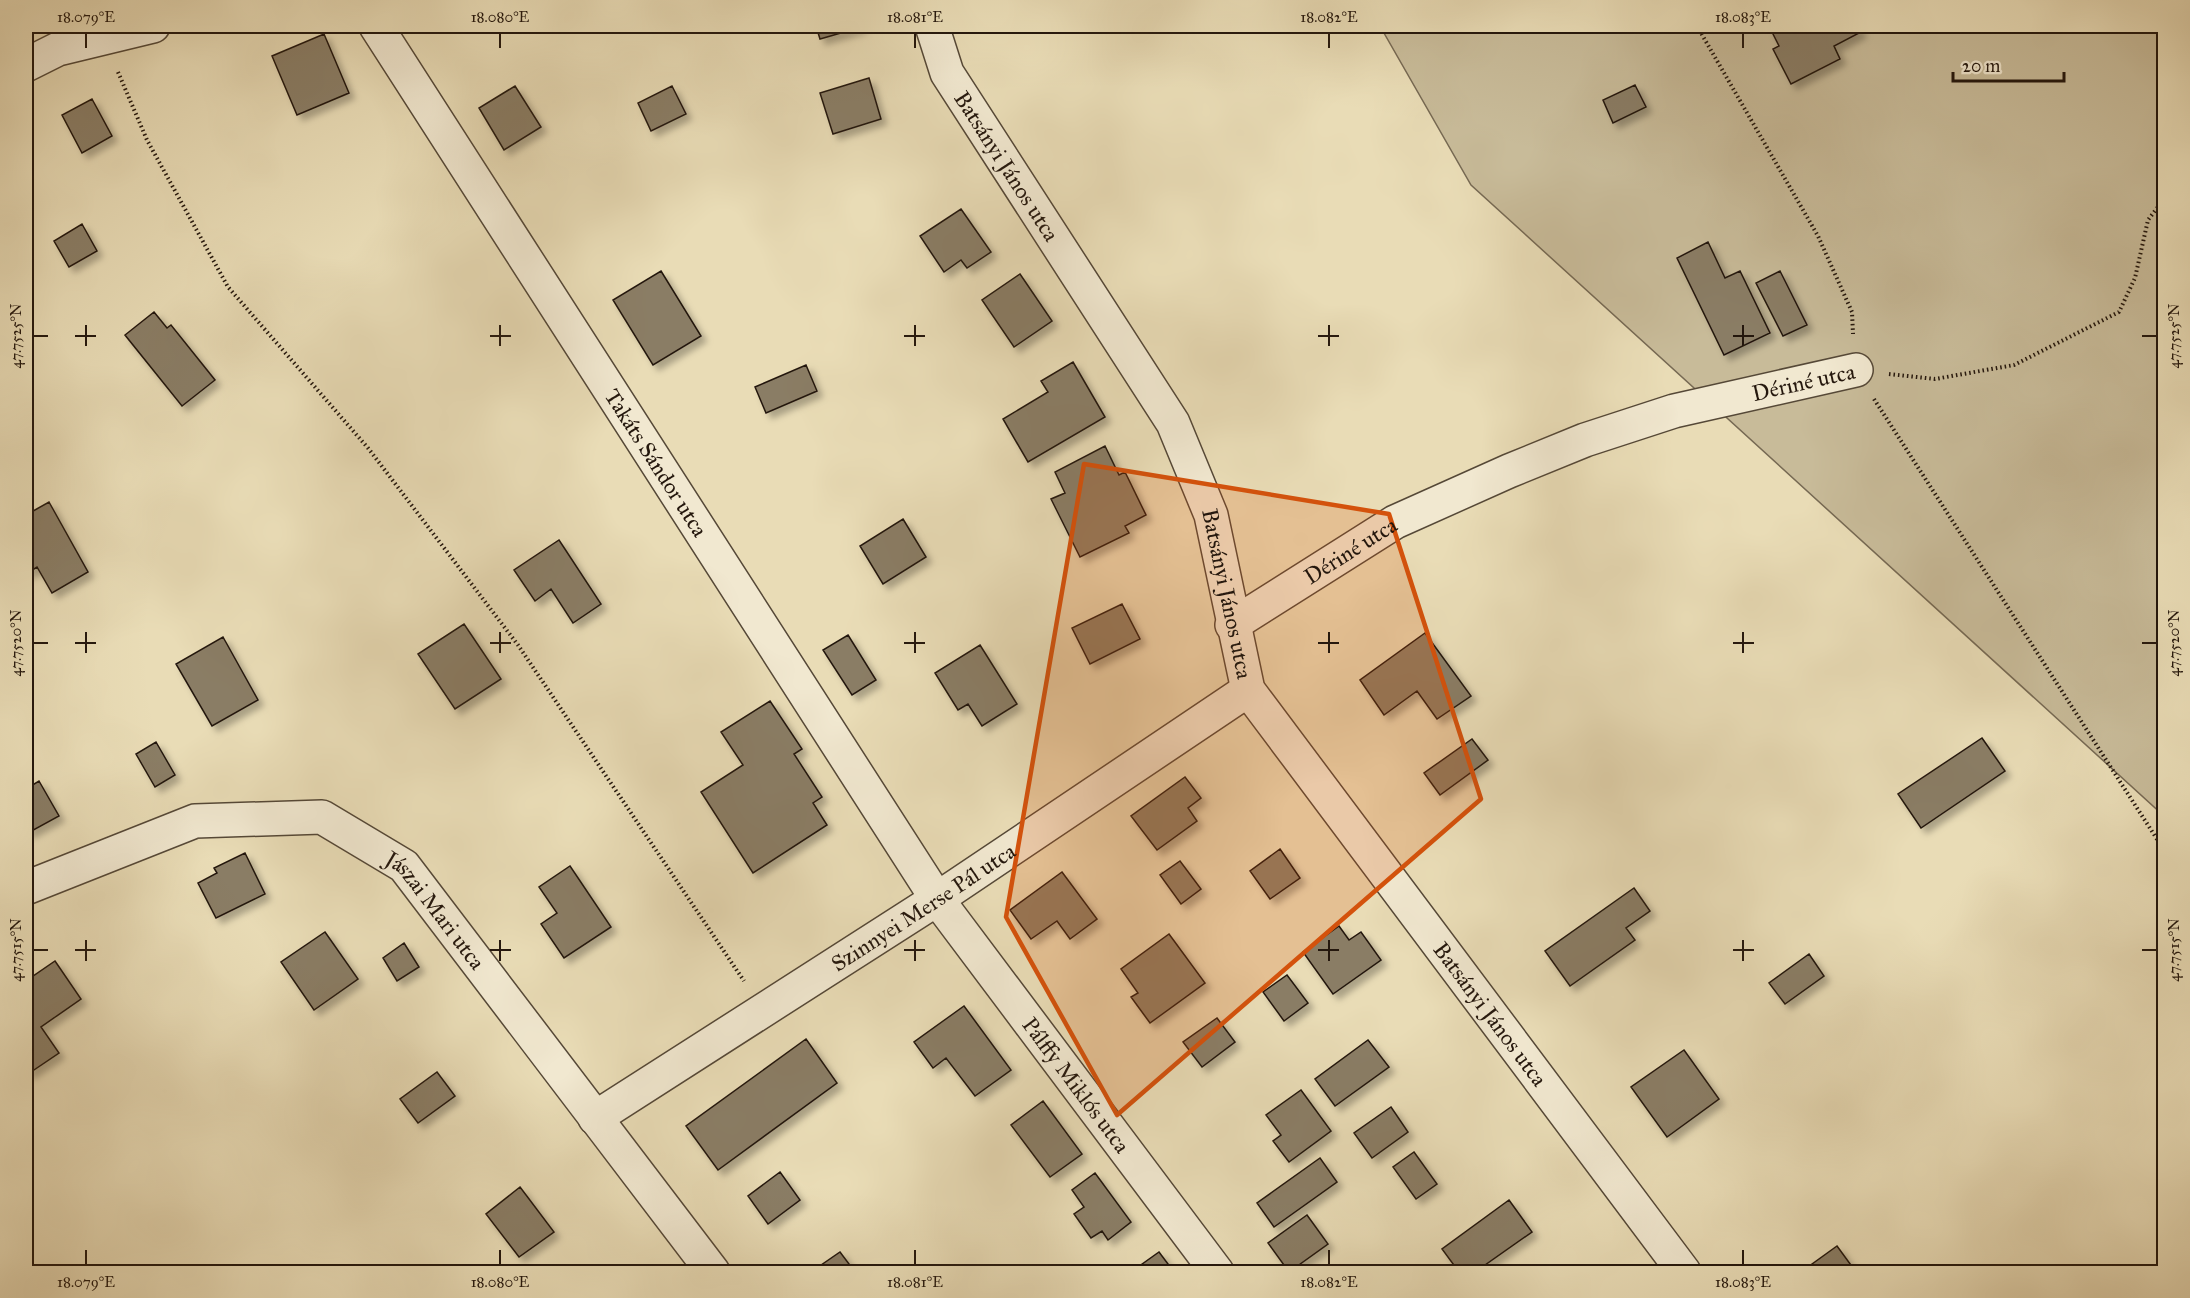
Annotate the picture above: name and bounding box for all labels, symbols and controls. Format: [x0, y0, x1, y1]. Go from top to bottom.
text: 18.079°E [57, 8, 115, 26]
text: 18.080°E [471, 8, 530, 26]
text: 18.081°E [887, 8, 943, 26]
text: 18.082°E [1300, 8, 1358, 26]
text: 18.083°E [1715, 8, 1771, 26]
scale bar [1953, 45, 2064, 83]
text: 20 m [1962, 55, 2000, 77]
street label: Batsányi János utca [949, 86, 1066, 247]
text: 47.7525°N [7, 303, 25, 369]
text: 47.7525°N [2165, 303, 2183, 369]
street label: Dériné utca [1749, 357, 1858, 407]
street label: Takáts Sándor utca [599, 384, 714, 542]
street label: Batsányi János utca [1197, 506, 1259, 682]
street label: Dériné utca [1299, 510, 1402, 590]
text: 47.7520°N [7, 609, 25, 677]
text: 47.7520°N [2165, 609, 2183, 677]
street label: Szinnyei Merse Pál utca [826, 837, 1021, 977]
street label: Jászai Mari utca [379, 844, 492, 975]
text: 47.7515°N [7, 918, 25, 982]
text: 47.7515°N [2165, 918, 2183, 982]
street label: Batsányi János utca [1428, 936, 1554, 1092]
street label: Pálffy Miklós utca [1017, 1012, 1136, 1158]
text: 18.079°E [57, 1273, 115, 1291]
text: 18.080°E [471, 1273, 530, 1291]
text: 18.081°E [887, 1273, 943, 1291]
text: 18.082°E [1300, 1273, 1358, 1291]
text: 18.083°E [1715, 1273, 1771, 1291]

